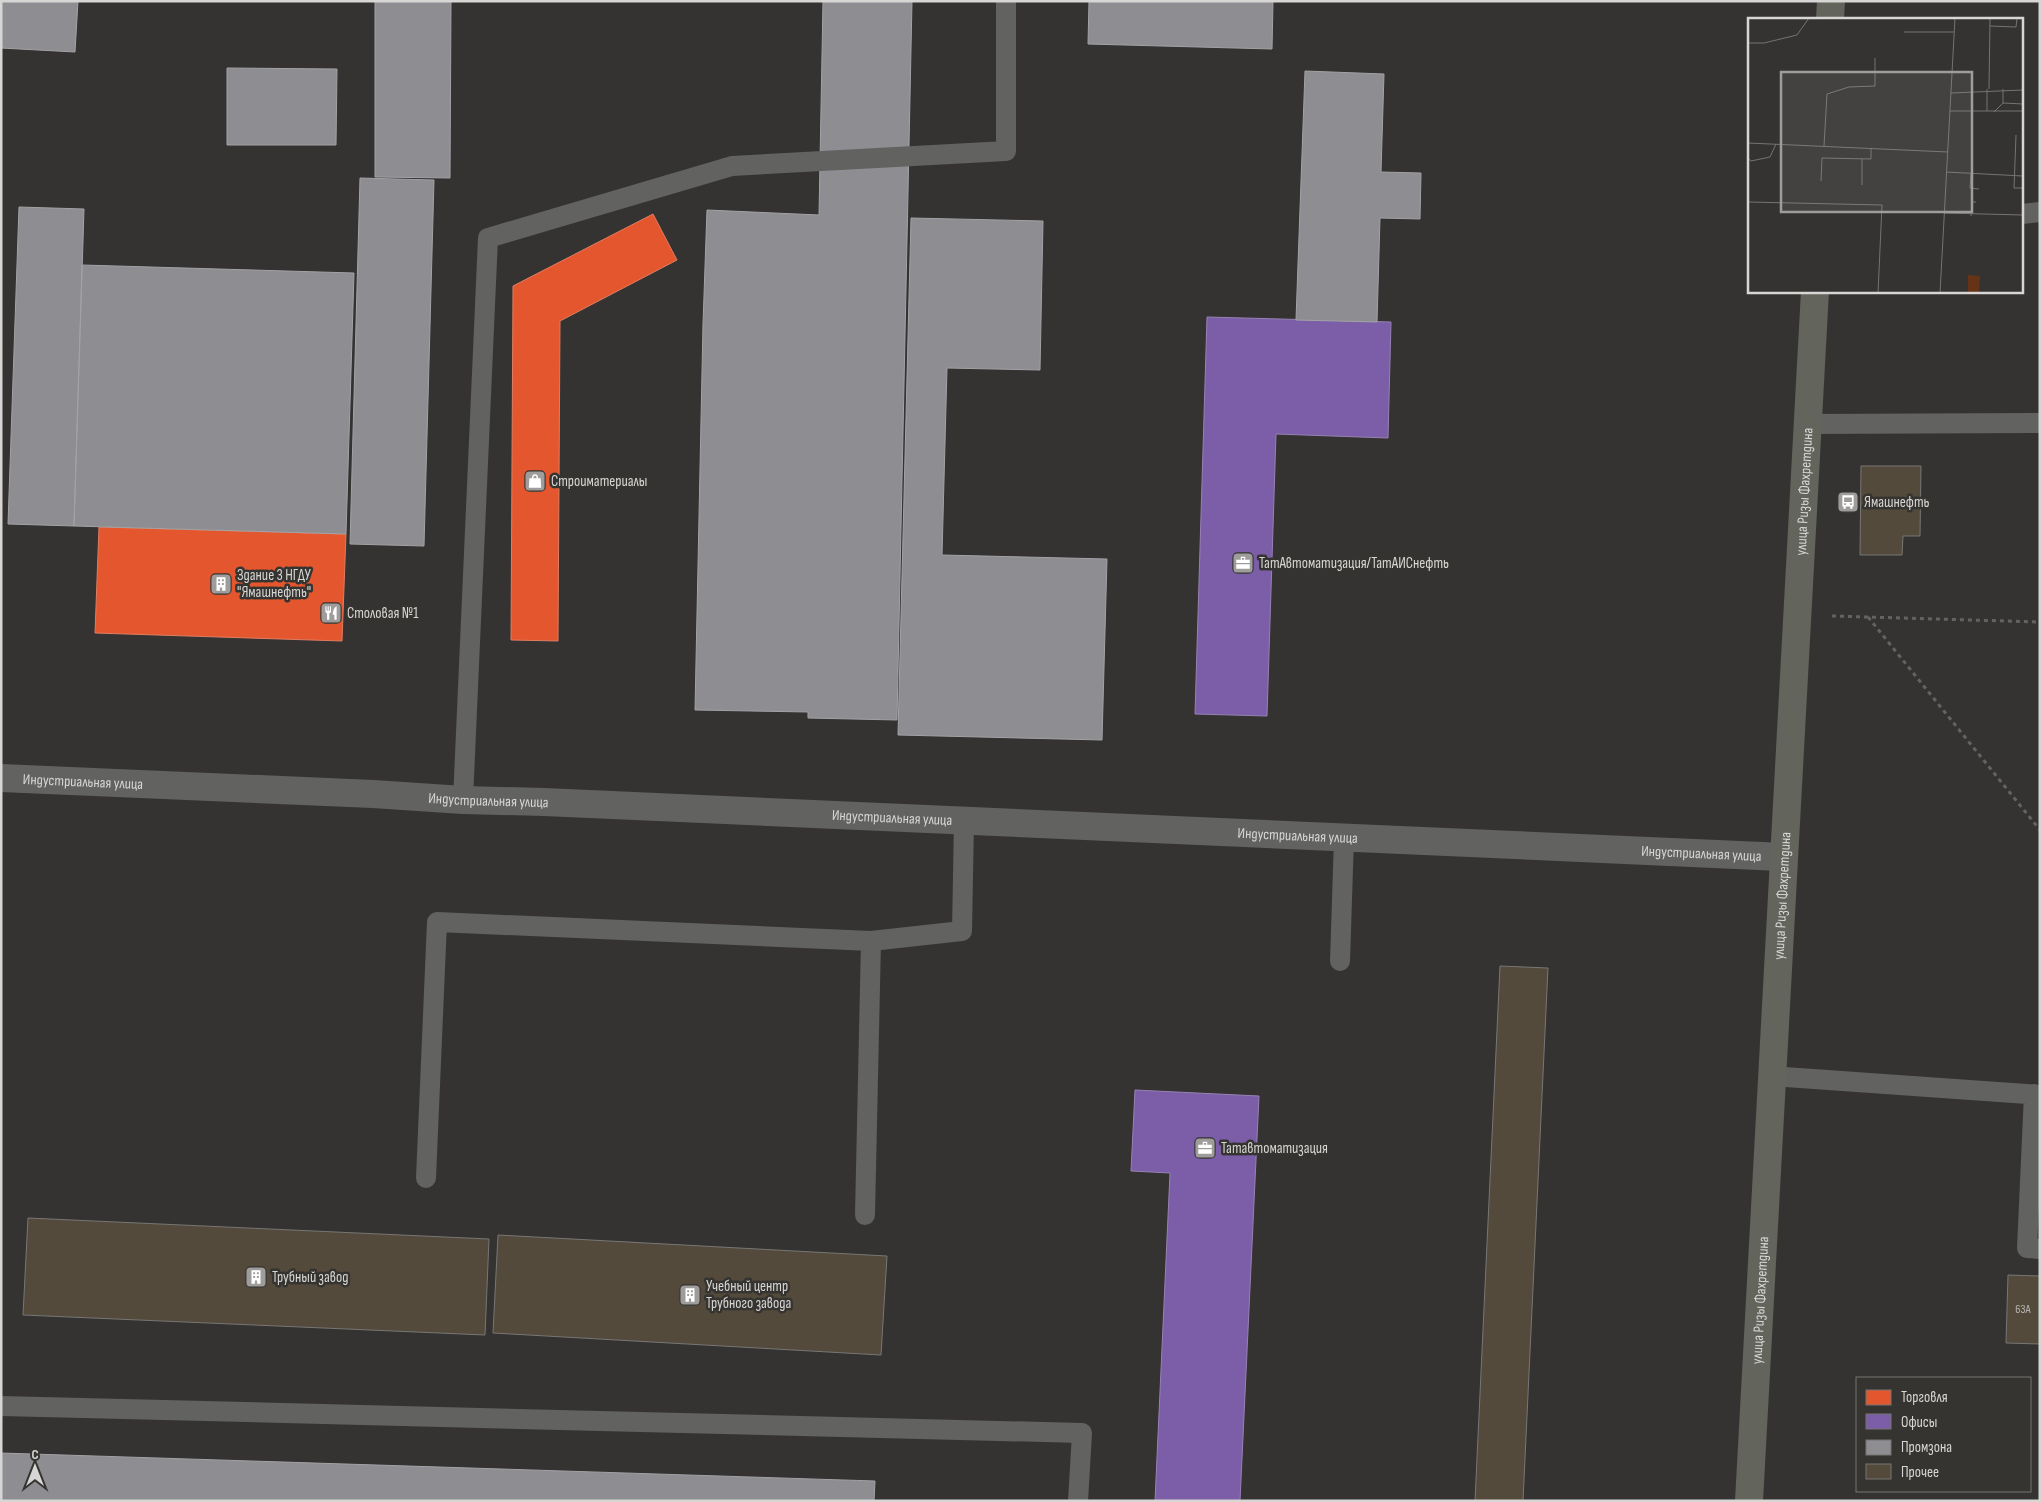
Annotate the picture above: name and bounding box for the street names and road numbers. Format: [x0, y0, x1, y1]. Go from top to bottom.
street label: улица Ризы Фахретдина [1791, 427, 1817, 556]
street label: Индустриальная улица [22, 769, 144, 794]
street label: Индустриальная улица [428, 788, 549, 812]
street label: Индустриальная улица [832, 805, 953, 830]
street label: Индустриальная улица [1237, 823, 1358, 848]
street label: улица Ризы Фахретдина [1769, 831, 1795, 960]
street label: Индустриальная улица [1641, 841, 1762, 866]
street label: улица Ризы Фахретдина [1747, 1236, 1773, 1365]

